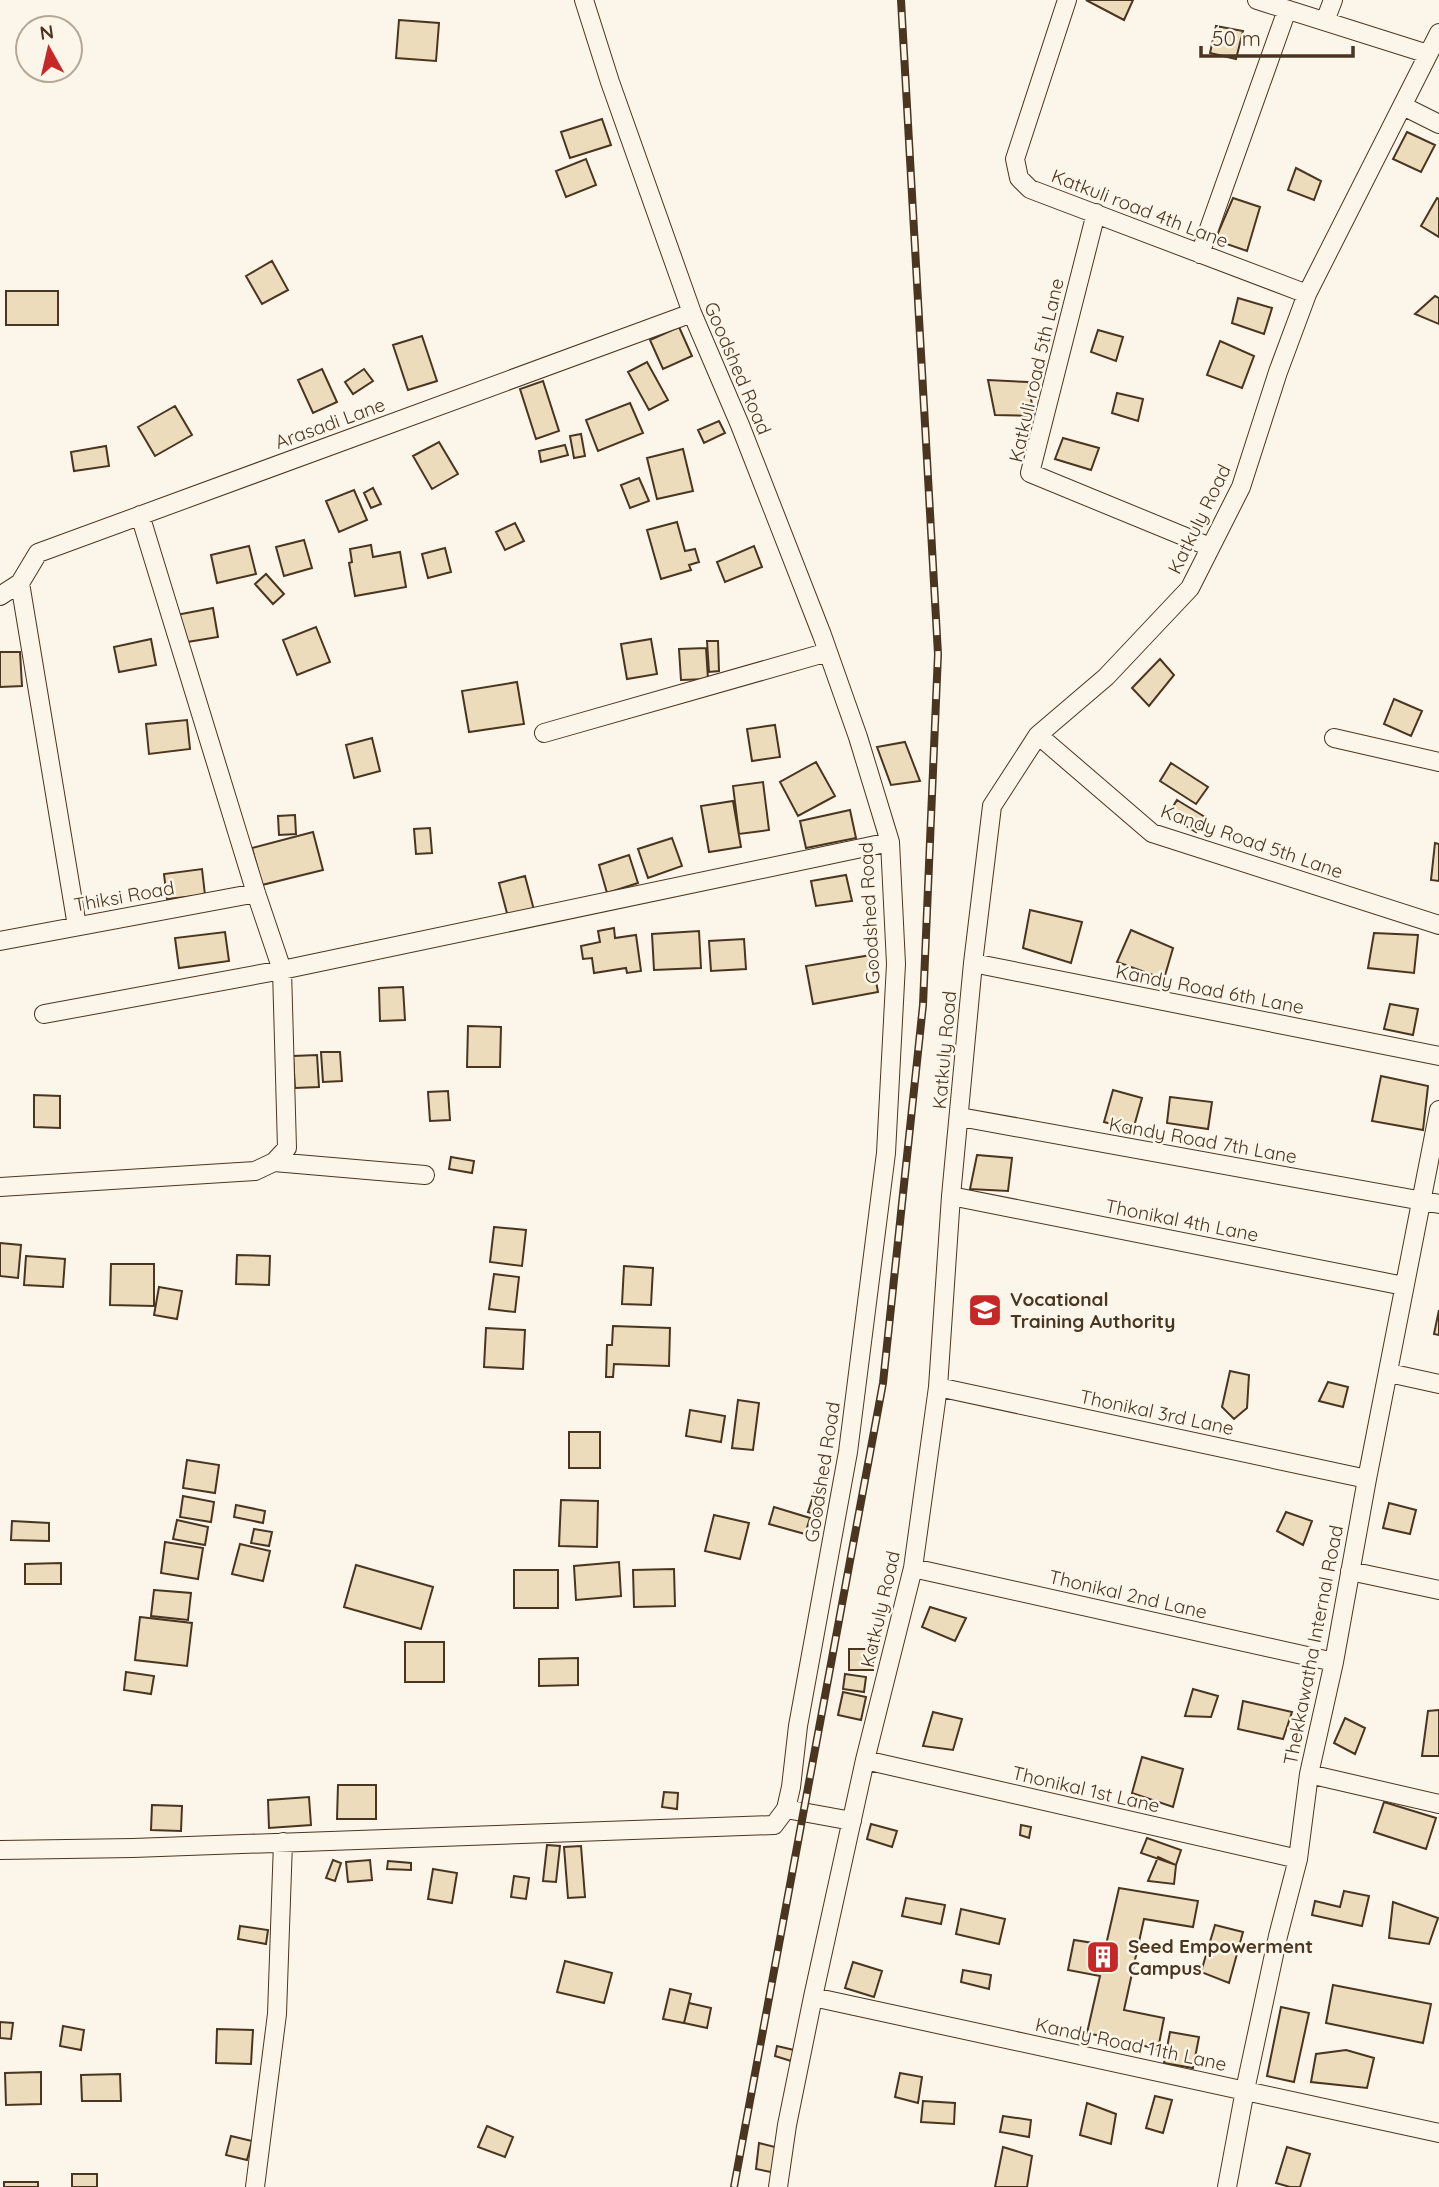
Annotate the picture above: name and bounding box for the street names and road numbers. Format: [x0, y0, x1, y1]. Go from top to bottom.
street label: Katkuli road 4th Lane [1048, 163, 1232, 253]
street label: Katkuli road 5th Lane [1003, 276, 1069, 464]
street label: Goodshed Road [699, 298, 777, 438]
street label: Arasadi Lane [272, 392, 388, 454]
street label: Katkuly Road [1162, 460, 1236, 578]
street label: Kandy Road 5th Lane [1158, 799, 1346, 883]
street label: Goodshed Road [853, 841, 885, 985]
street label: Thiksi Road [72, 875, 176, 917]
street label: Kandy Road 6th Lane [1114, 959, 1306, 1019]
street label: Katkuly Road [927, 990, 961, 1110]
street label: Kandy Road 7th Lane [1107, 1112, 1299, 1168]
street label: Thonikal 4th Lane [1103, 1193, 1261, 1247]
street label: Thonikal 3rd Lane [1078, 1384, 1236, 1440]
street label: Goodshed Road [799, 1400, 845, 1544]
street label: Thekkawatha Internal Road [1278, 1523, 1348, 1767]
street label: Katkuly Road [855, 1548, 905, 1670]
street label: Thonikal 2nd Lane [1047, 1564, 1209, 1624]
street label: Thonikal 1st Lane [1010, 1760, 1162, 1818]
street label: Kandy Road 11th Lane [1033, 2012, 1229, 2076]

